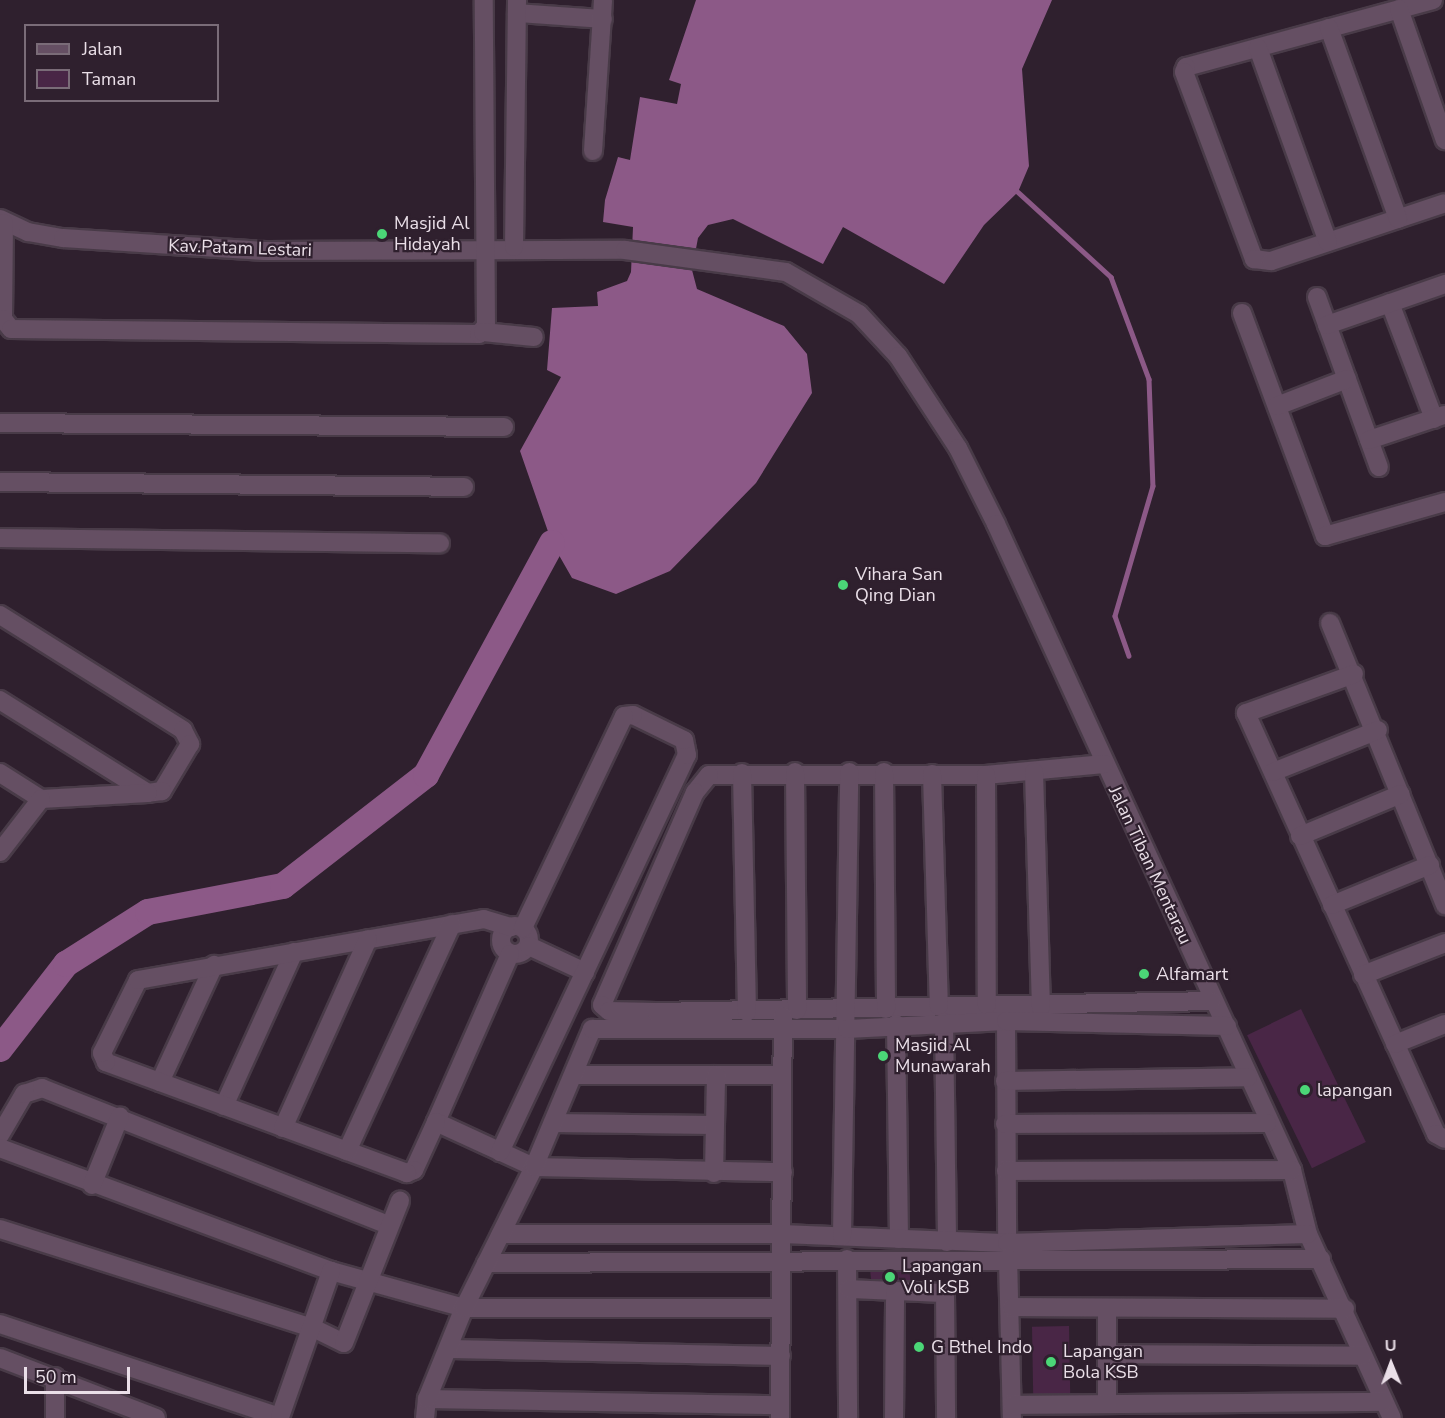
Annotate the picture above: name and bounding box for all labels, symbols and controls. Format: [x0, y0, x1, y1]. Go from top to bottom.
legend [24, 24, 219, 102]
text: Jalan [82, 37, 122, 61]
text: Taman [82, 67, 136, 91]
place label: Masjid Al Hidayah [394, 213, 470, 256]
marker: Masjid Al Hidayah [375, 227, 389, 241]
street label: Kav.Patam Lestari [168, 235, 312, 261]
place label: Vihara San Qing Dian [855, 564, 943, 606]
marker: Vihara San Qing Dian [836, 578, 850, 592]
street label: Jalan Tiban Mentarau [1104, 782, 1196, 948]
place label: Alfamart [1156, 963, 1228, 985]
marker: Alfamart [1137, 967, 1151, 981]
place label: Masjid Al Munawarah [895, 1035, 991, 1078]
marker: Masjid Al Munawarah [876, 1049, 890, 1063]
place label: lapangan [1317, 1079, 1392, 1101]
marker: lapangan [1298, 1083, 1312, 1097]
place label: Lapangan Voli kSB [902, 1256, 982, 1298]
marker: Lapangan Voli kSB [883, 1270, 897, 1284]
north arrow [1361, 1334, 1421, 1394]
text: U [1385, 1335, 1397, 1357]
place label: G Bthel Indo [931, 1336, 1032, 1358]
marker: G Bthel Indo [912, 1340, 926, 1354]
place label: Lapangan Bola KSB [1063, 1341, 1143, 1384]
scale bar [27, 1355, 134, 1393]
marker: Lapangan Bola KSB [1044, 1355, 1058, 1369]
text: 50 m [35, 1365, 77, 1389]

